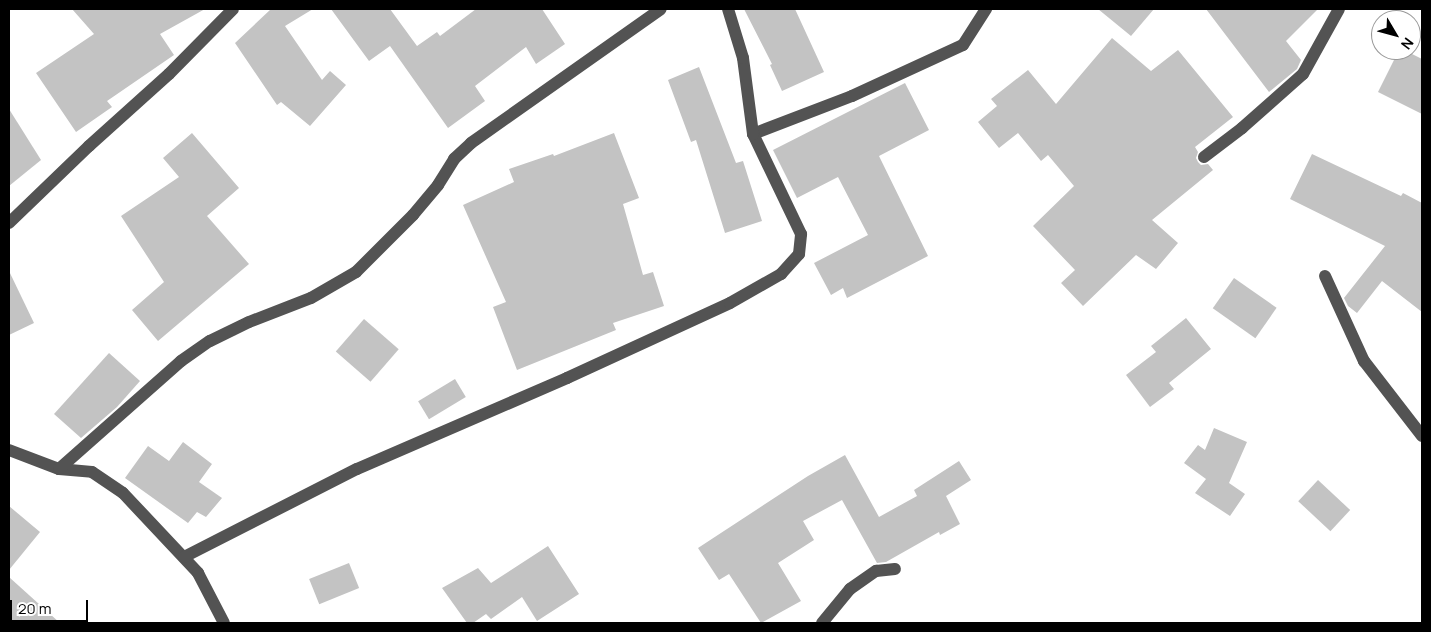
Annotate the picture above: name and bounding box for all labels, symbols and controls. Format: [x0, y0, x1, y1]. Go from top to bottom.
north arrow [1371, 10, 1421, 60]
text: N [1397, 34, 1418, 53]
scale bar [12, 590, 90, 622]
text: 20 m [18, 598, 51, 619]

